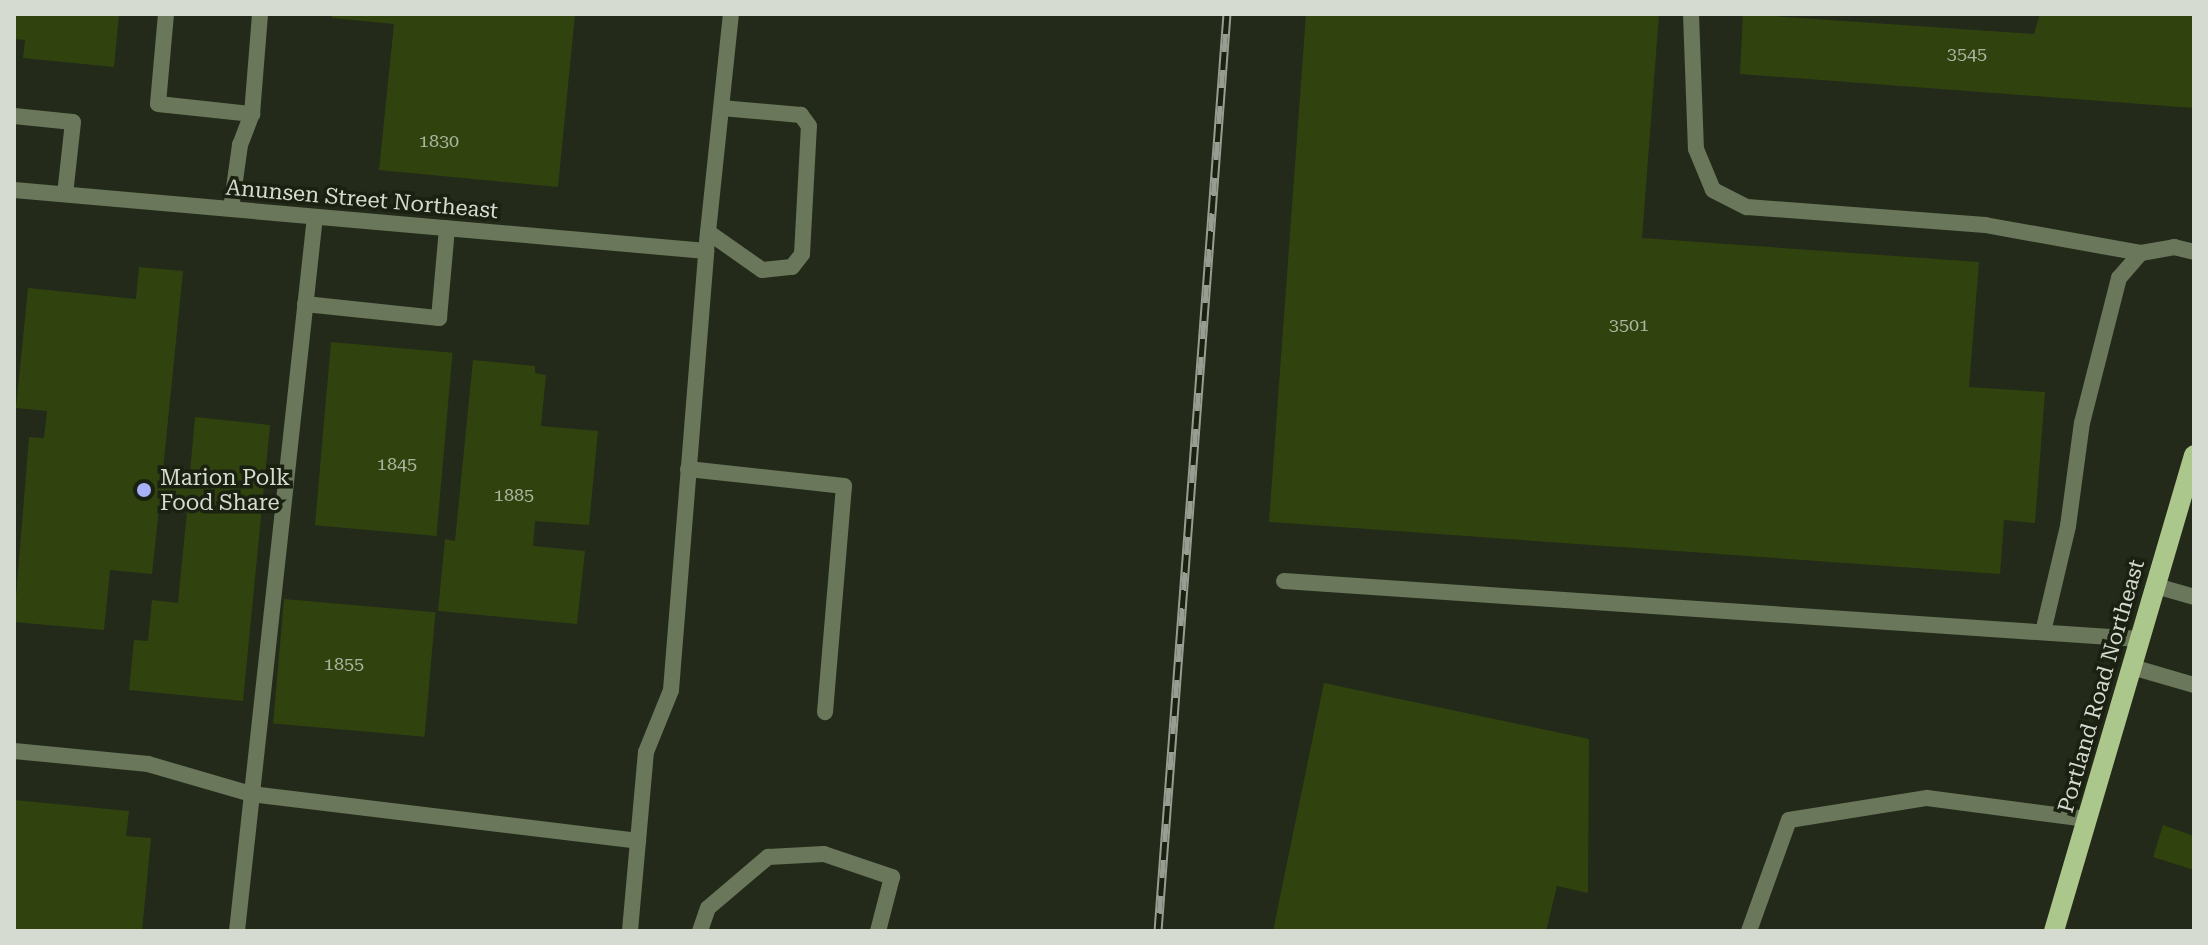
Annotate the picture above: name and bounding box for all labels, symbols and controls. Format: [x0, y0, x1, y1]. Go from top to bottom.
house number: 3545 [1947, 43, 1987, 65]
house number: 1830 [419, 130, 459, 152]
street label: Anunsen Street Northeast [225, 174, 499, 224]
house number: 3501 [1609, 314, 1649, 336]
house number: 1845 [377, 453, 417, 475]
place label: Marion Polk Food Share [160, 464, 290, 516]
marker: Marion Polk Food Share [135, 481, 153, 499]
house number: 1885 [494, 484, 534, 506]
street label: Portland Road Northeast [2052, 556, 2150, 816]
house number: 1855 [324, 653, 364, 675]

